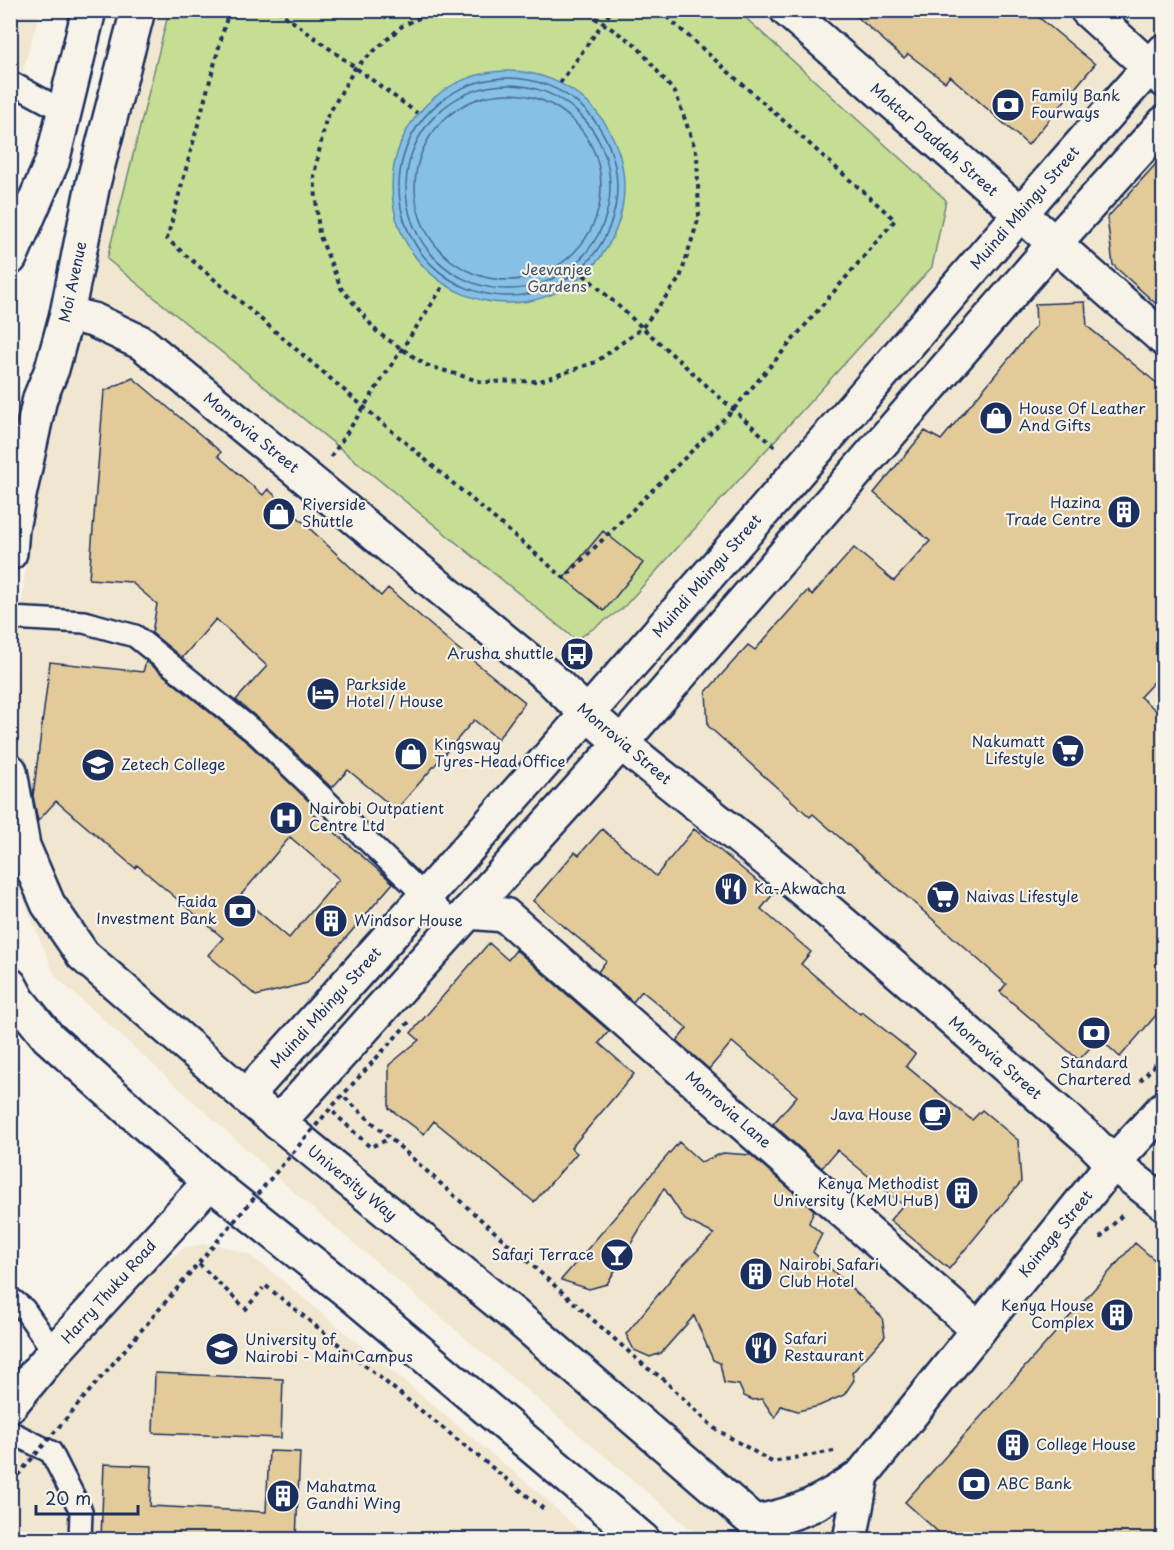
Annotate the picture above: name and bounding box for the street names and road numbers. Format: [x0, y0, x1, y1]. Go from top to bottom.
street label: Moktar Daddah Street [866, 77, 1004, 201]
street label: Muindi Mbingu Street [964, 140, 1084, 274]
street label: Moi Avenue [52, 239, 91, 324]
street label: Monrovia Street [199, 386, 305, 478]
street label: Muindi Mbingu Street [646, 508, 766, 642]
street label: Monrovia Street [573, 696, 677, 789]
street label: Muindi Mbingu Street [264, 941, 386, 1073]
street label: Monrovia Street [944, 1010, 1048, 1104]
street label: Monrovia Lane [681, 1065, 777, 1153]
street label: University Way [303, 1138, 403, 1225]
street label: Koinage Street [1012, 1184, 1097, 1282]
street label: Harry Thuku Road [55, 1234, 161, 1348]

